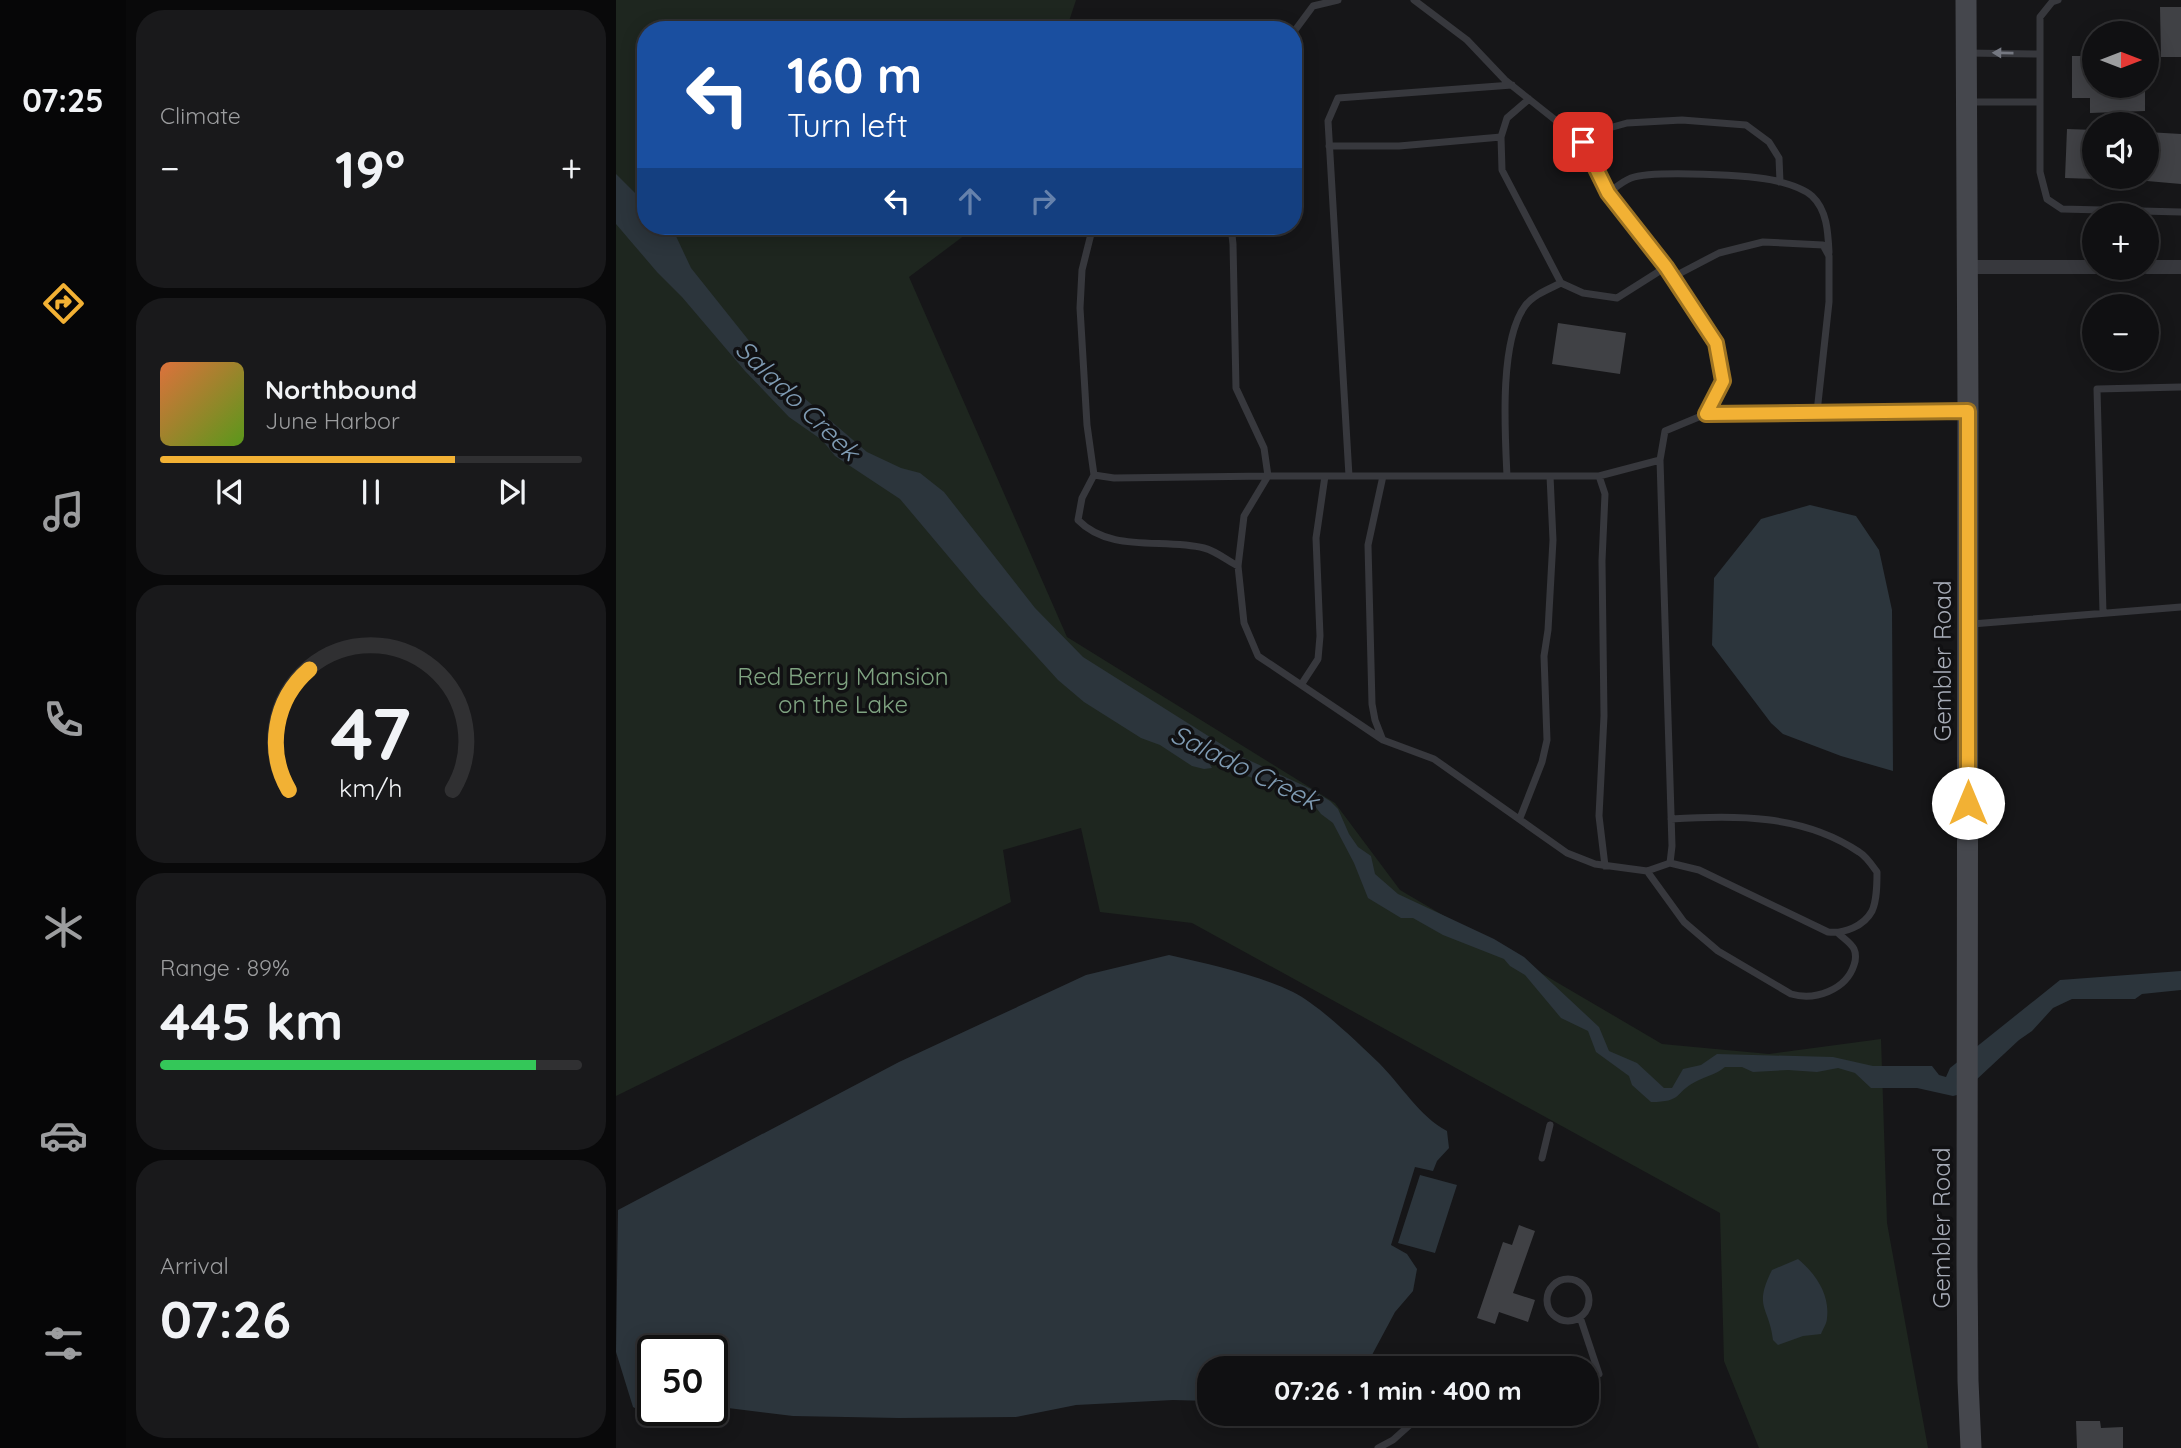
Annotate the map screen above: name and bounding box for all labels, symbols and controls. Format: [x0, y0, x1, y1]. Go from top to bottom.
north arrow [2082, 21, 2160, 98]
map controls [2082, 21, 2159, 371]
text: 160 m [787, 44, 922, 105]
one-way arrow [1992, 47, 2014, 59]
icon: left [672, 49, 763, 140]
text: 07:25 [22, 80, 104, 120]
text: Climate [160, 101, 241, 130]
text: Turn left [787, 105, 908, 145]
pin [1553, 112, 1613, 172]
button: sound [2082, 112, 2159, 189]
icon: arrive [1564, 123, 1602, 161]
text: 19° [335, 136, 405, 201]
text: − [160, 144, 180, 192]
text: + [561, 144, 582, 192]
icon: left [878, 182, 916, 220]
icon: ahead [951, 182, 989, 220]
icon: right [1024, 182, 1062, 220]
button: + [2082, 203, 2159, 280]
icon: directions [39, 279, 88, 328]
button: − [2082, 294, 2159, 371]
water label: Salado Creek [729, 332, 869, 469]
text: Northbound [265, 373, 417, 406]
text: June Harbor [265, 406, 400, 435]
icon: previous [211, 473, 249, 511]
icon: pause [352, 473, 390, 511]
icon: next [493, 473, 531, 511]
icon: music [39, 487, 88, 536]
street label: Gembler Road [1927, 581, 1957, 741]
park label: Red Berry Mansion on the Lake [737, 661, 949, 719]
text: 47 [331, 687, 411, 778]
icon: phone [39, 695, 88, 744]
water label: Salado Creek [1166, 717, 1326, 818]
position arrow [1931, 766, 2005, 840]
text: km/h [339, 772, 403, 803]
icon: climate [39, 903, 88, 952]
text: Range · 89% [160, 953, 290, 982]
text: 445 km [160, 988, 343, 1053]
icon: car [39, 1111, 88, 1160]
street label: Gembler Road [1926, 1148, 1956, 1308]
text: Arrival [160, 1251, 229, 1280]
text: 07:26 [160, 1286, 291, 1351]
icon: filters [39, 1319, 88, 1368]
speed limit sign: 50 [637, 1335, 728, 1426]
text: 07:26 · 1 min · 400 m [1274, 1374, 1522, 1407]

